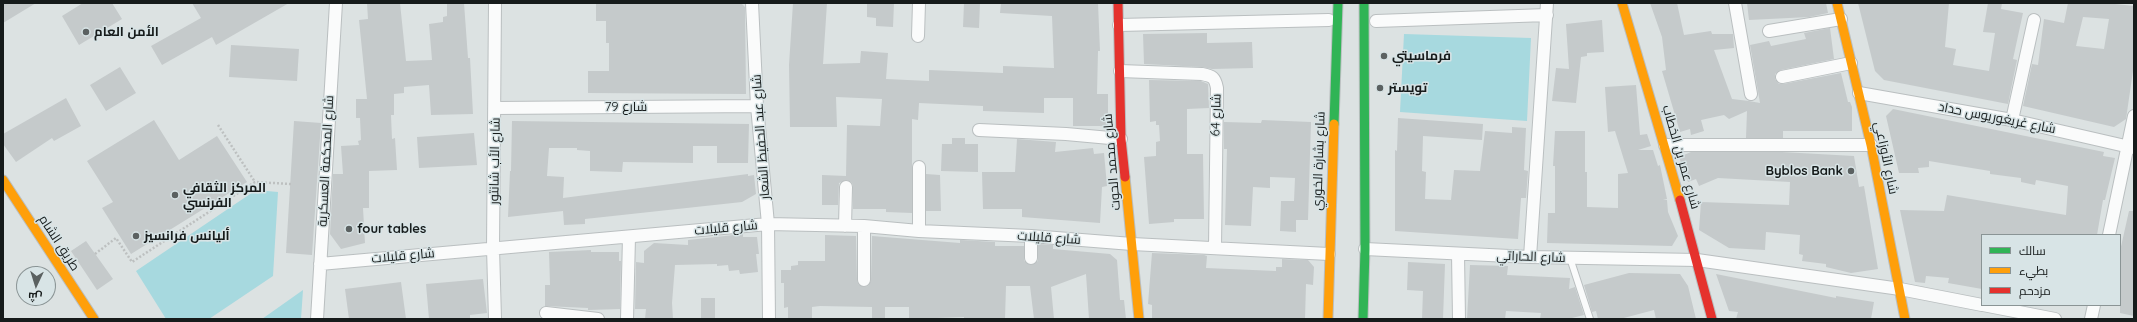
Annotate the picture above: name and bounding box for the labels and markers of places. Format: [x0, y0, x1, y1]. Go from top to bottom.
place label: الأمن العام [94, 24, 159, 40]
marker: الأمن العام [81, 27, 91, 37]
place label: فرماسيتي [1392, 48, 1451, 64]
marker: فرماسيتي [1379, 51, 1389, 61]
place label: تويستر [1388, 80, 1427, 96]
marker: تويستر [1375, 83, 1385, 93]
place label: Byblos Bank [1765, 163, 1843, 179]
marker: Byblos Bank [1846, 166, 1856, 176]
place label: المركز الثقافي الفرنسي [183, 180, 266, 211]
marker: المركز الثقافي الفرنسي [170, 190, 180, 200]
place label: four tables [357, 221, 426, 237]
marker: four tables [344, 224, 354, 234]
place label: أليانس فرانسيز [144, 228, 230, 244]
marker: أليانس فرانسيز [131, 231, 141, 241]

